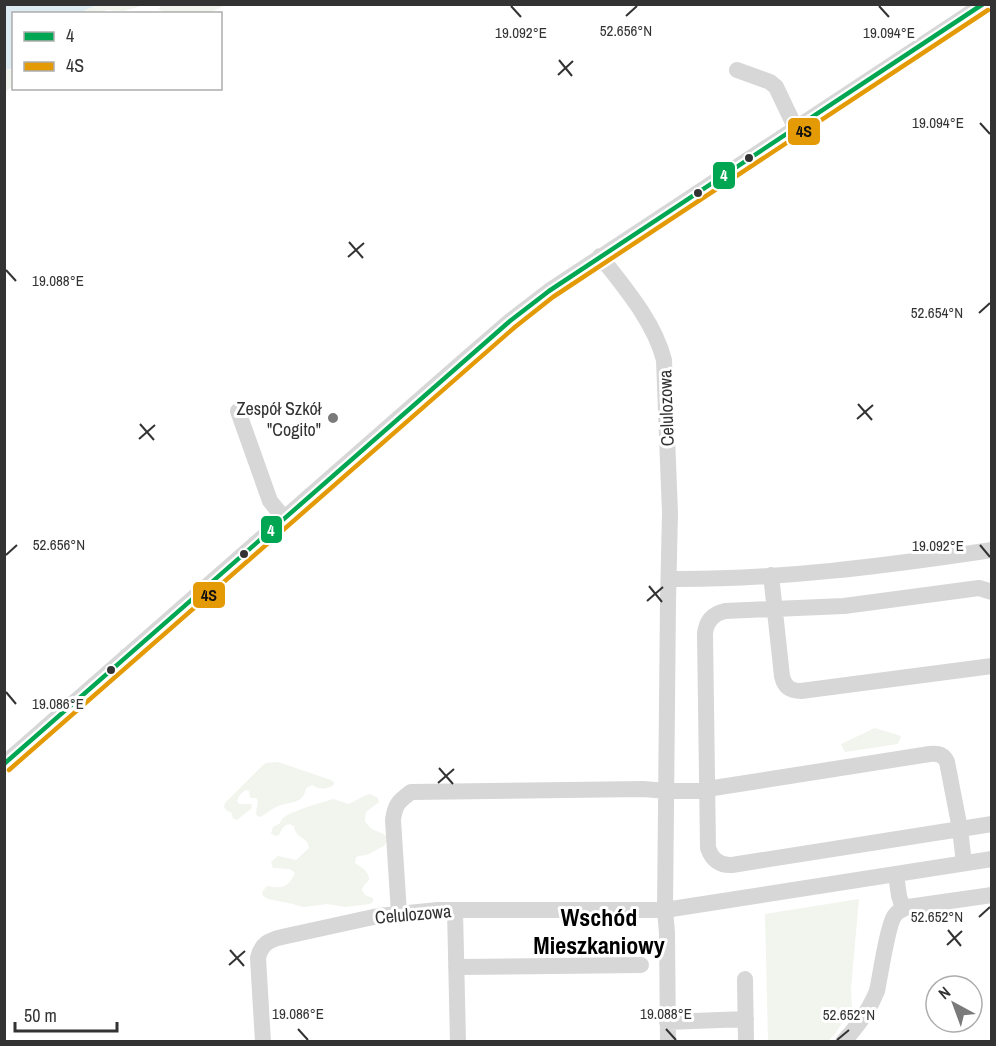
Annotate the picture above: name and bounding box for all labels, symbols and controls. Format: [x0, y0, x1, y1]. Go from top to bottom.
legend [12, 12, 222, 90]
text: 52.656°N [600, 20, 652, 41]
text: 19.092°E [495, 22, 547, 43]
text: 19.094°E [863, 22, 915, 43]
text: 4 [66, 23, 74, 48]
text: 4S [66, 53, 84, 78]
text: 19.094°E [912, 112, 964, 133]
line badge: 4S [787, 117, 821, 146]
text: 4S [796, 120, 812, 142]
unlabelled marker [743, 152, 755, 164]
line badge: 4 [712, 161, 736, 190]
text: 4 [720, 164, 728, 186]
unlabelled marker [692, 187, 704, 199]
text: 19.088°E [32, 270, 84, 291]
text: 52.654°N [911, 302, 963, 323]
street label: Celulozowa [652, 369, 680, 447]
place label: Zespół Szkół "Cogito" [237, 396, 322, 442]
marker: Zespół Szkół "Cogito" [326, 411, 340, 425]
line badge: 4 [260, 515, 283, 544]
text: 4 [267, 519, 275, 541]
text: 52.656°N [33, 534, 85, 555]
text: 19.092°E [912, 535, 964, 556]
unlabelled marker [238, 548, 250, 560]
line badge: 4S [192, 581, 226, 609]
text: 4S [201, 584, 217, 606]
unlabelled marker [105, 664, 117, 676]
text: 19.086°E [32, 693, 84, 714]
street label: Celulozowa [374, 898, 452, 930]
district label: Wschód Mieszkaniowy [533, 901, 665, 961]
text: 52.652°N [911, 906, 963, 927]
north arrow [924, 974, 984, 1034]
text: N [933, 981, 955, 1004]
scale bar [15, 995, 117, 1033]
text: 50 m [24, 1003, 57, 1028]
text: 19.086°E [272, 1003, 324, 1024]
text: 19.088°E [640, 1003, 692, 1024]
text: 52.652°N [823, 1004, 875, 1025]

